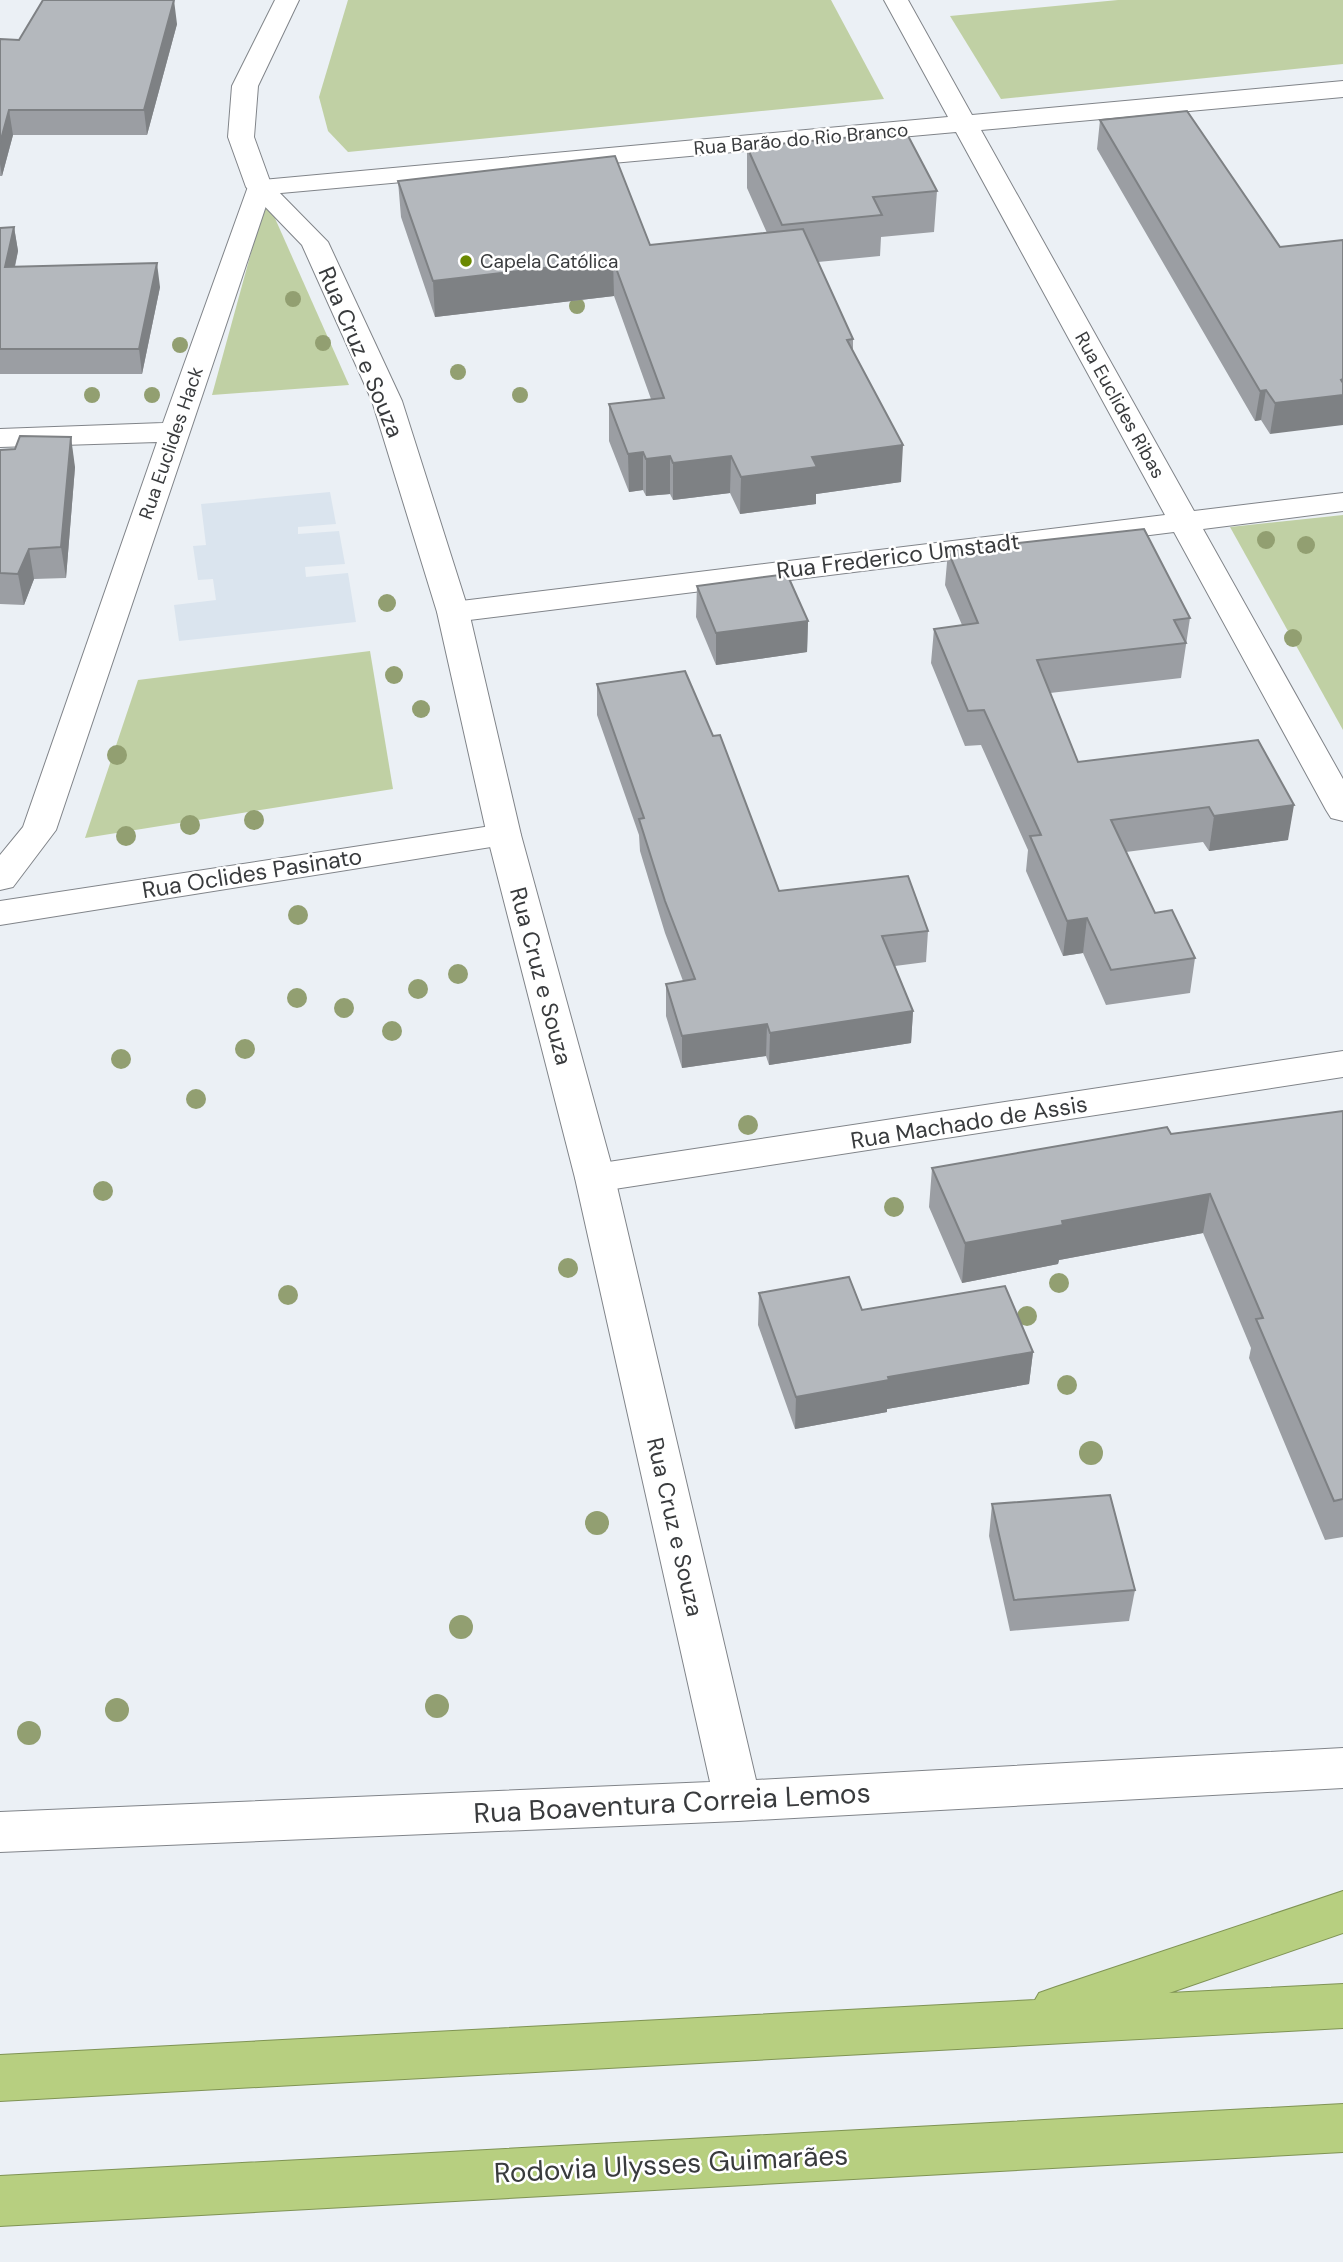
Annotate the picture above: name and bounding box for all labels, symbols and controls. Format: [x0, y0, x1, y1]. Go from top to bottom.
street label: Rua Barão do Rio Branco [693, 117, 909, 161]
place label: Capela Católica [480, 249, 618, 274]
marker: Capela Católica [458, 253, 474, 269]
street label: Rua Cruz e Souza [311, 262, 411, 442]
street label: Rua Euclides Ribas [1069, 327, 1171, 483]
street label: Rua Euclides Hack [133, 363, 209, 523]
street label: Rua Frederico Umstadt [775, 526, 1021, 586]
street label: Rua Oclides Pasinato [140, 841, 364, 905]
street label: Rua Cruz e Souza [503, 884, 579, 1068]
street label: Rua Machado de Assis [848, 1088, 1090, 1156]
street label: Rua Cruz e Souza [640, 1435, 710, 1619]
street label: Rua Boaventura Correia Lemos [473, 1774, 871, 1832]
street label: Rodovia Ulysses Guimarães [493, 2136, 849, 2192]

